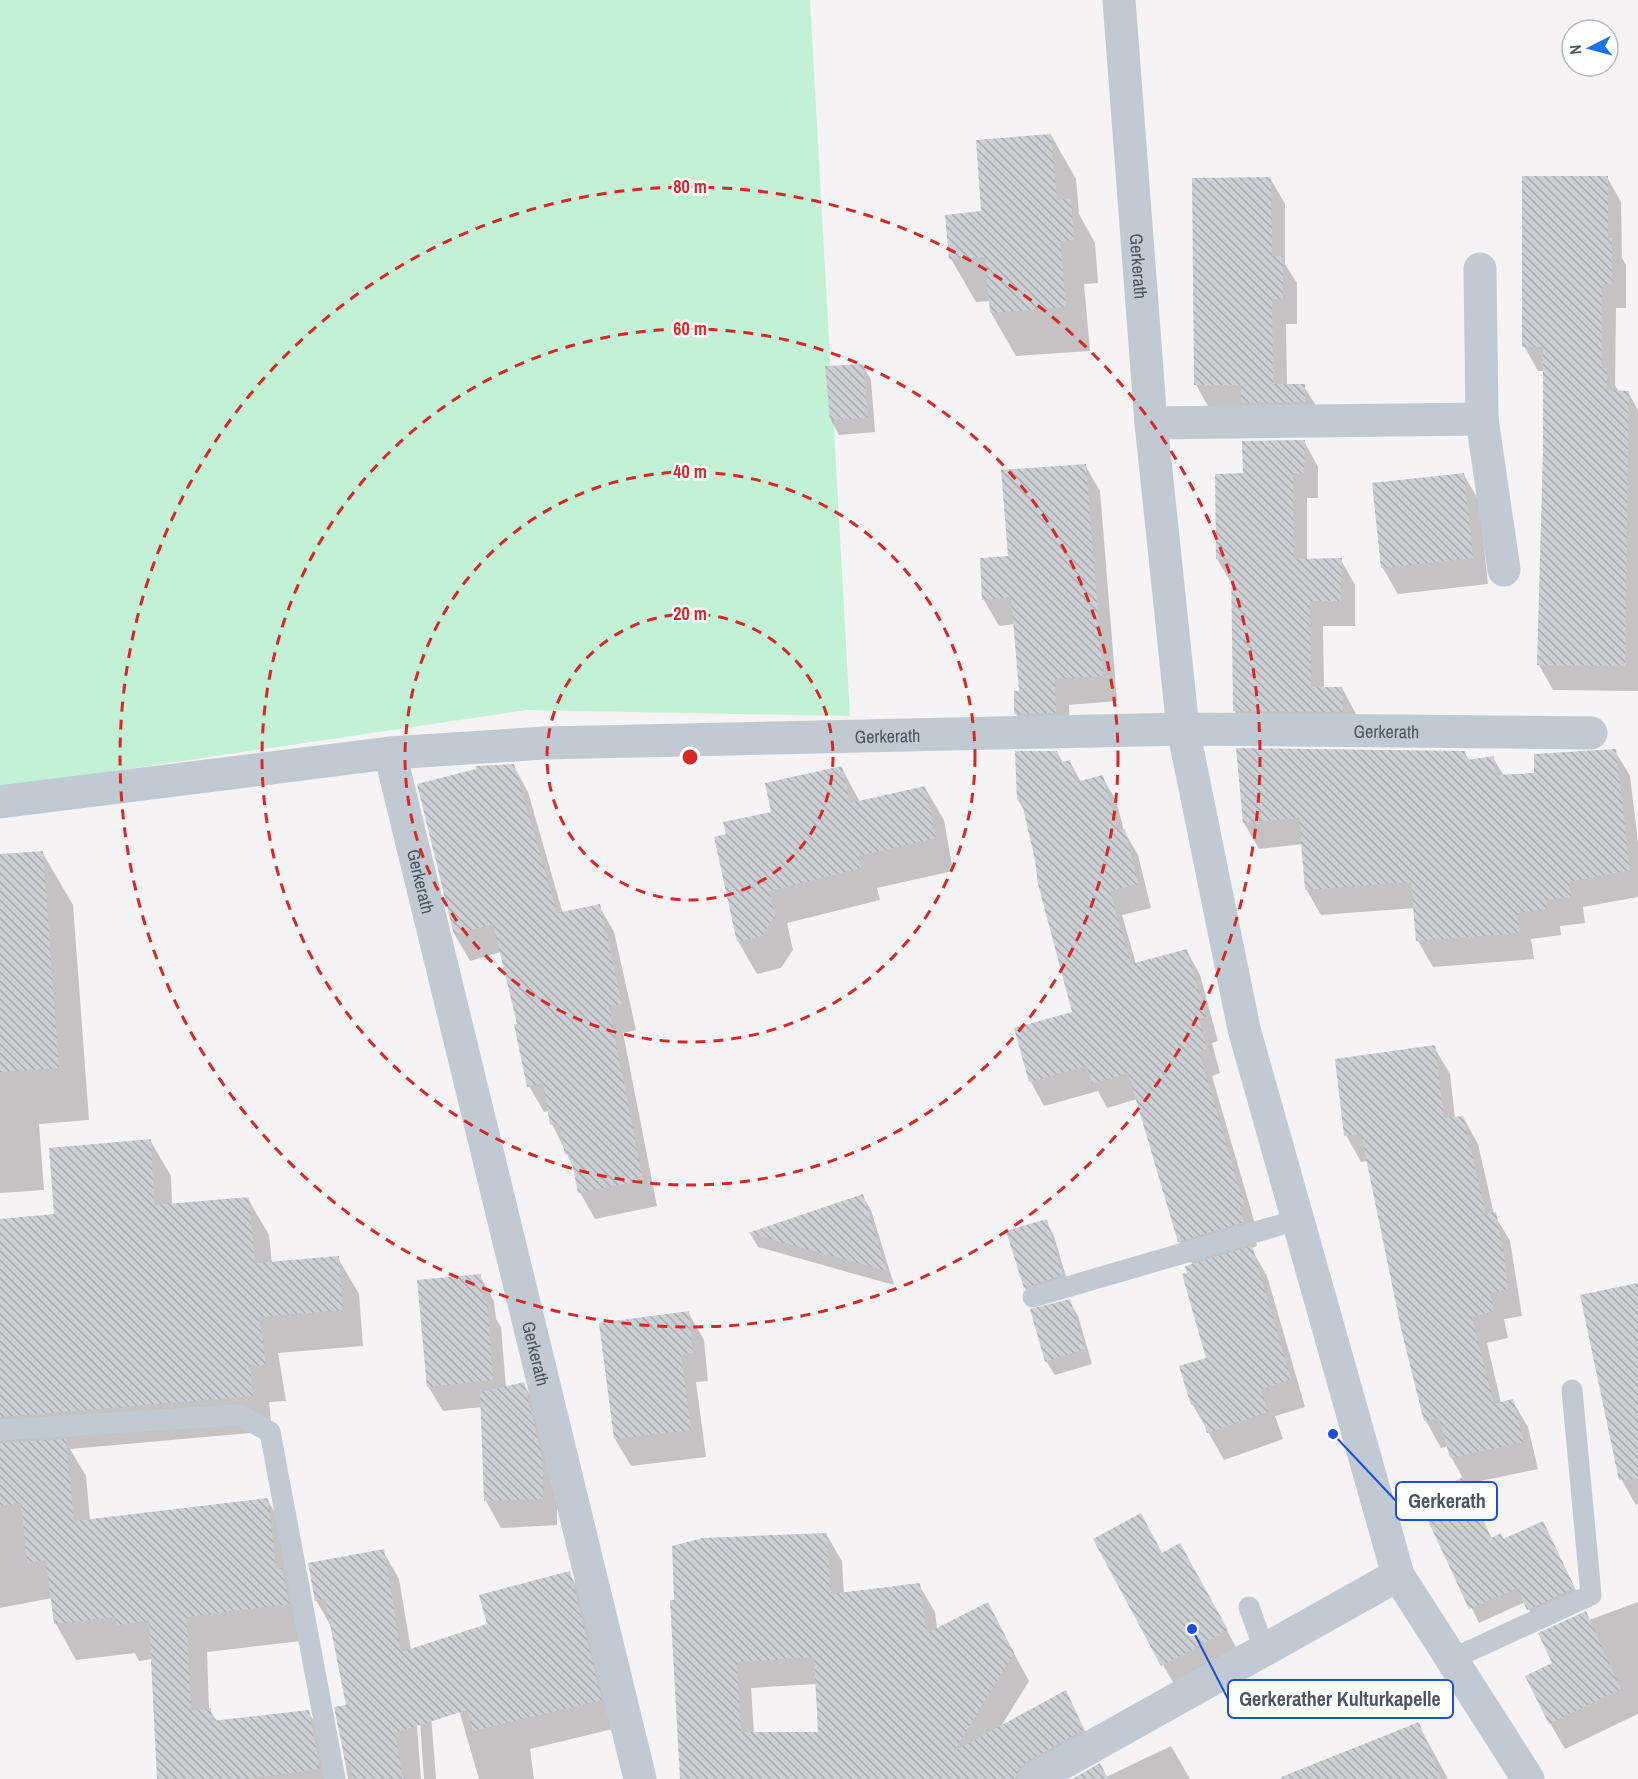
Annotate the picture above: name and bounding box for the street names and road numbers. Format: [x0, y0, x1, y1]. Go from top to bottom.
street label: Gerkerath [1124, 233, 1154, 300]
street label: Gerkerath [1353, 718, 1419, 744]
street label: Gerkerath [854, 722, 921, 749]
street label: Gerkerath [401, 846, 441, 916]
street label: Gerkerath [516, 1319, 556, 1388]

